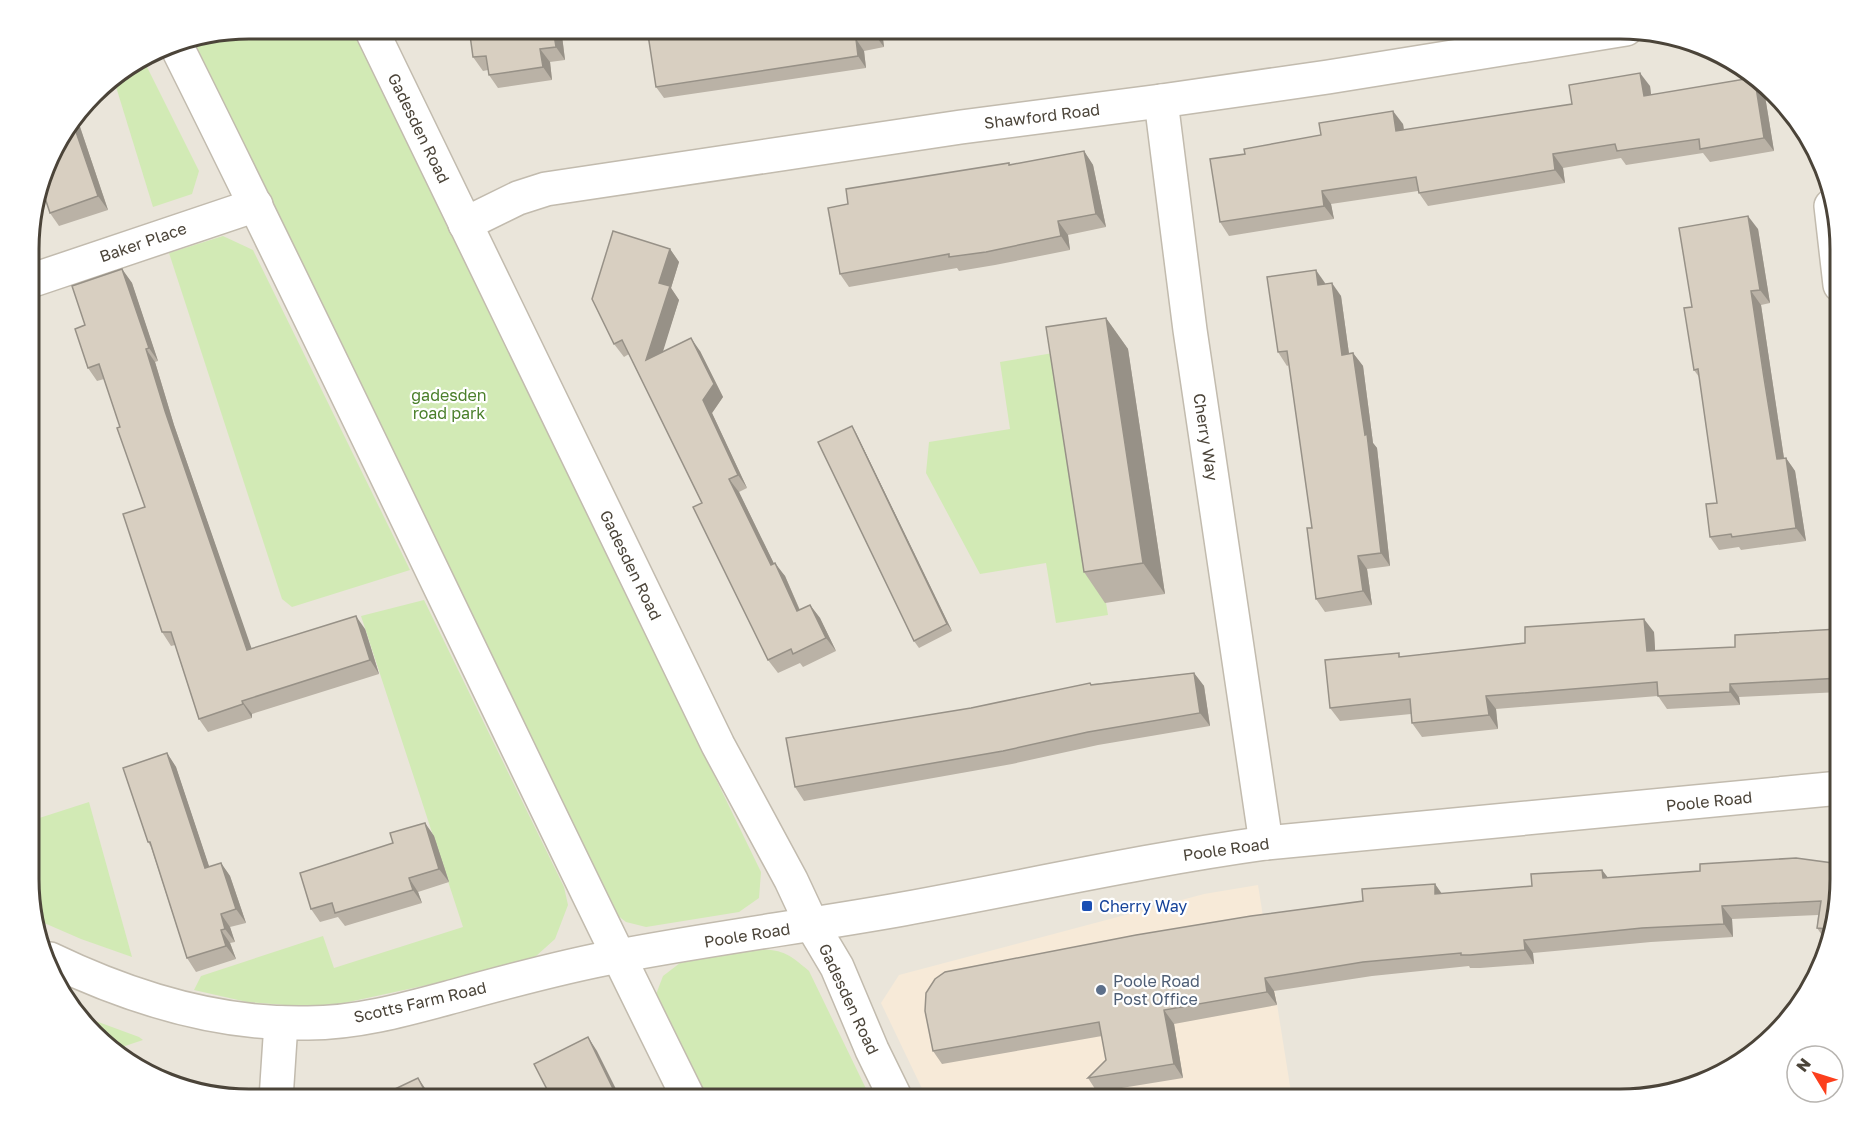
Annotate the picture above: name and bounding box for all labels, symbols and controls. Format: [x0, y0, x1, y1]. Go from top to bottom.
street label: Gadesden Road [384, 70, 454, 186]
street label: Shawford Road [983, 99, 1101, 133]
street label: Baker Place [97, 218, 189, 266]
park label: gadesden road park [411, 385, 487, 423]
street label: Cherry Way [1189, 392, 1223, 482]
street label: Gadesden Road [596, 507, 666, 623]
street label: Poole Road [1665, 787, 1753, 815]
street label: Poole Road [1182, 833, 1270, 865]
place label: Cherry Way [1099, 896, 1187, 916]
marker: Cherry Way [1080, 899, 1094, 913]
street label: Poole Road [702, 918, 792, 952]
street label: Gadesden Road [815, 940, 883, 1058]
place label: Poole Road Post Office [1113, 971, 1200, 1009]
street label: Scotts Farm Road [352, 977, 488, 1027]
marker: Poole Road Post Office [1094, 983, 1108, 997]
north arrow [1785, 1044, 1845, 1104]
text: N [1792, 1054, 1815, 1076]

